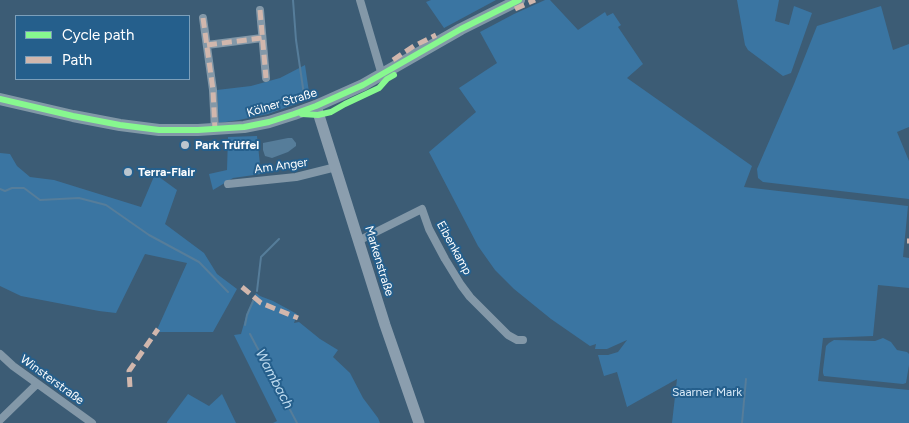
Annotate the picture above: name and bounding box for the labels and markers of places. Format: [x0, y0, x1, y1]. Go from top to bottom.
place label: Park Trüffel [195, 138, 259, 152]
marker: Park Trüffel [179, 139, 191, 151]
place label: Terra-Flair [138, 165, 195, 179]
marker: Terra-Flair [122, 166, 134, 178]

